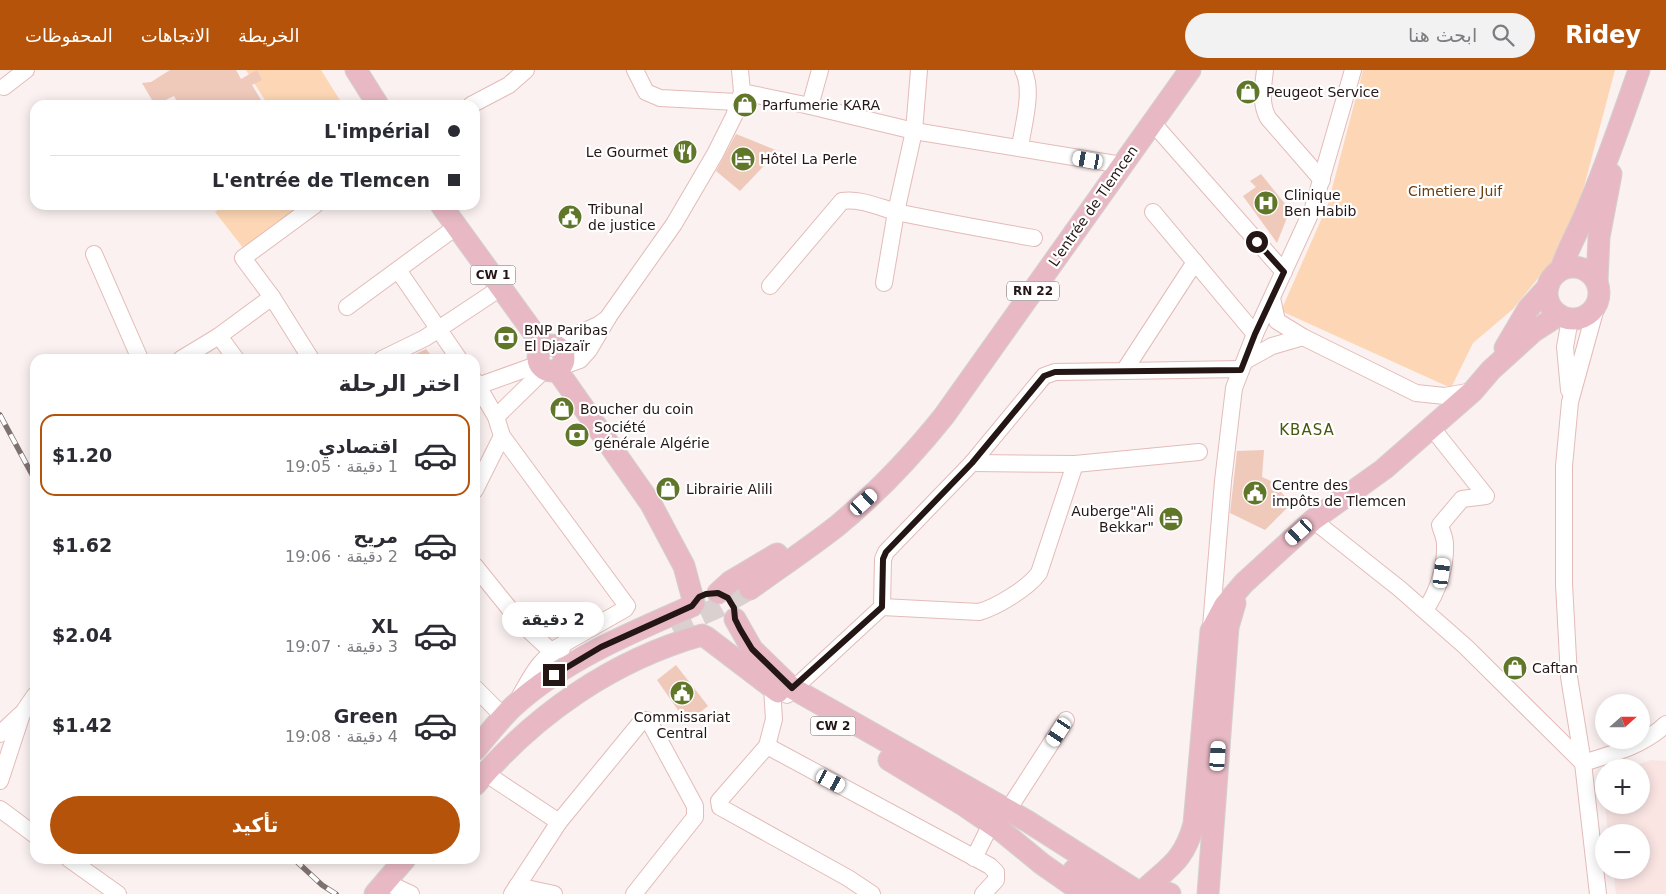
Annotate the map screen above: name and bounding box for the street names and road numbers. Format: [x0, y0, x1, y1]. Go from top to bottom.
street label: L'entrée de Tlemcen [1045, 143, 1141, 269]
road number: CW 1 [470, 266, 516, 284]
road number: RN 22 [1007, 282, 1059, 300]
road number: CW 2 [810, 716, 856, 736]

